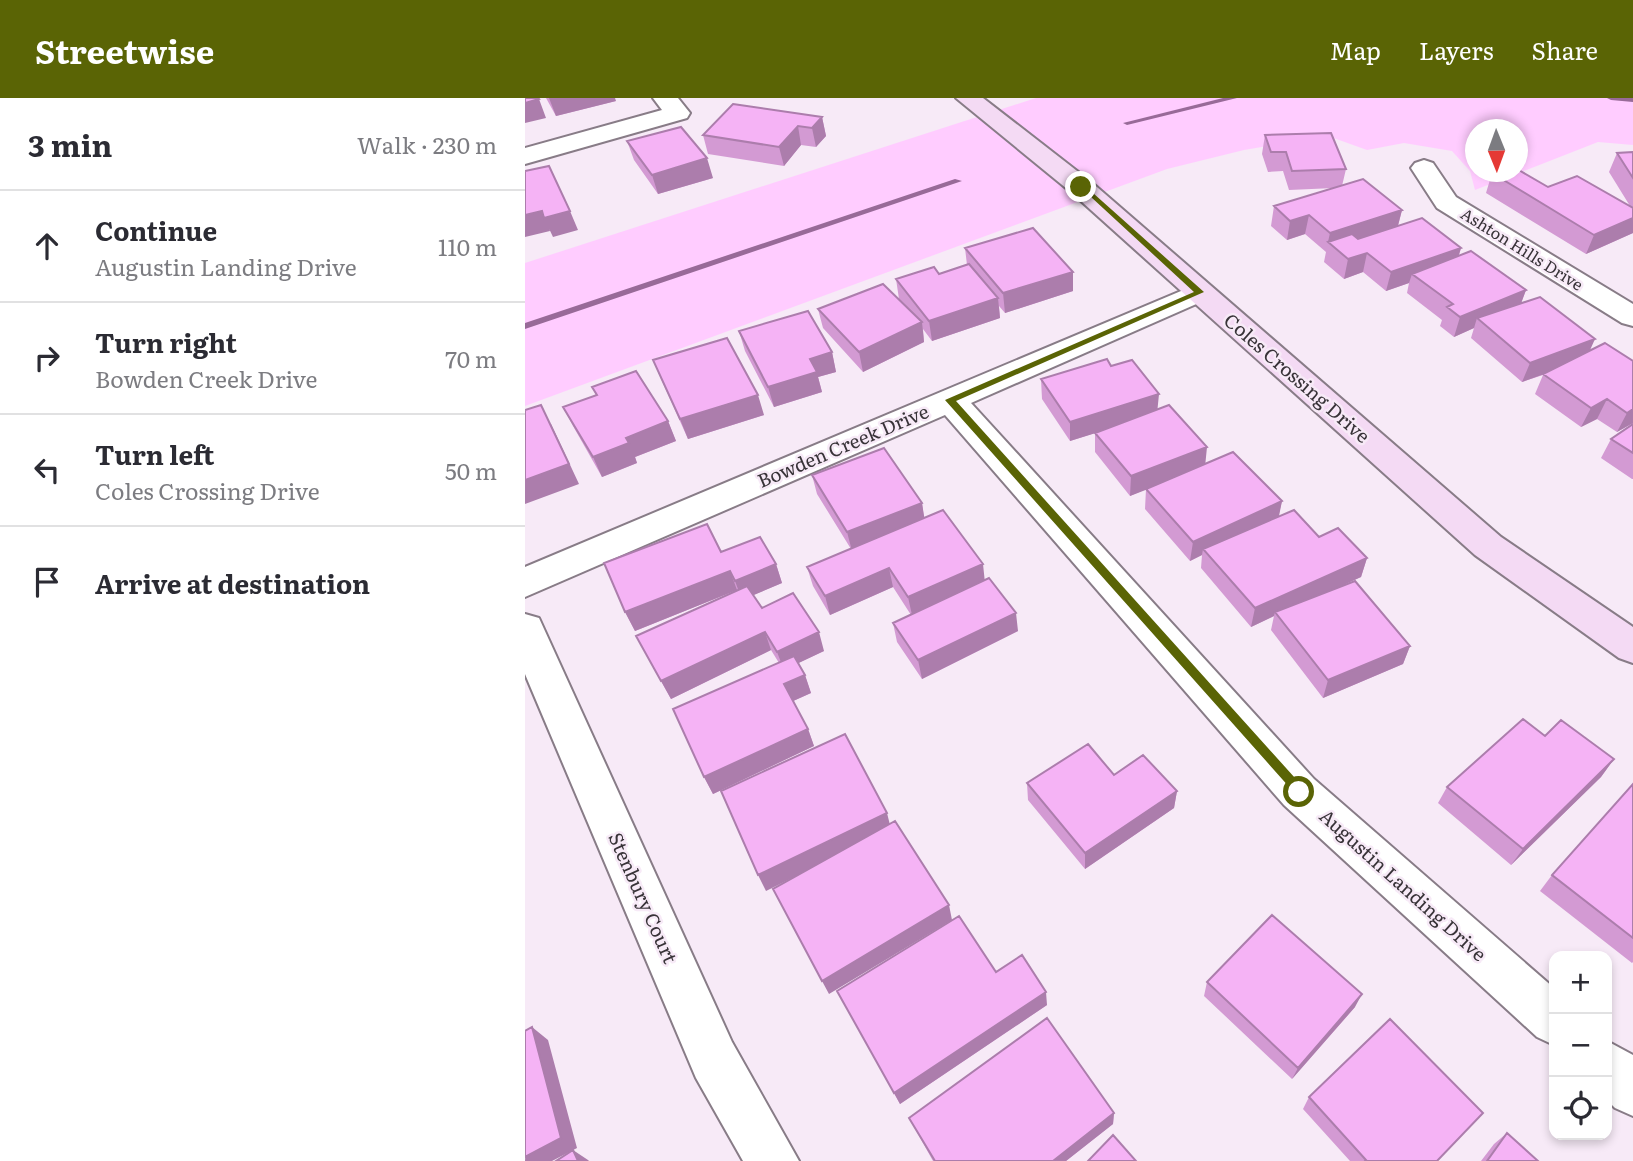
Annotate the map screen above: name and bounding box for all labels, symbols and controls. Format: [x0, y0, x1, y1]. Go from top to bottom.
text: Streetwise [35, 25, 214, 74]
text: Map [1330, 32, 1381, 67]
text: Layers [1419, 32, 1493, 67]
text: Share [1531, 32, 1598, 67]
north arrow [1465, 119, 1528, 182]
text: 3 min [28, 122, 112, 166]
text: Walk · 230 m [357, 127, 497, 161]
route end [1065, 171, 1096, 202]
street label: Ashton Hills Drive [1457, 201, 1588, 296]
text: Continue [95, 210, 217, 249]
icon: ahead [28, 227, 66, 265]
text: 110 m [438, 229, 497, 263]
text: Augustin Landing Drive [95, 249, 357, 283]
street label: Coles Crossing Drive [1218, 306, 1377, 449]
text: Turn right [95, 322, 237, 361]
icon: right [28, 339, 66, 377]
text: 70 m [445, 341, 497, 375]
text: Bowden Creek Drive [95, 361, 318, 395]
street label: Bowden Creek Drive [753, 396, 933, 494]
text: Turn left [95, 434, 214, 473]
icon: left [28, 451, 66, 489]
text: 50 m [445, 453, 497, 487]
text: Coles Crossing Drive [95, 473, 320, 507]
icon: arrive [28, 563, 66, 601]
text: Arrive at destination [95, 563, 370, 602]
route start [1283, 776, 1314, 807]
street label: Augustin Landing Drive [1314, 802, 1493, 967]
street label: Stenbury Court [603, 828, 685, 968]
map controls [1549, 951, 1612, 1140]
button: + [1549, 951, 1612, 1014]
button: − [1549, 1014, 1612, 1077]
button: locate [1549, 1077, 1612, 1140]

